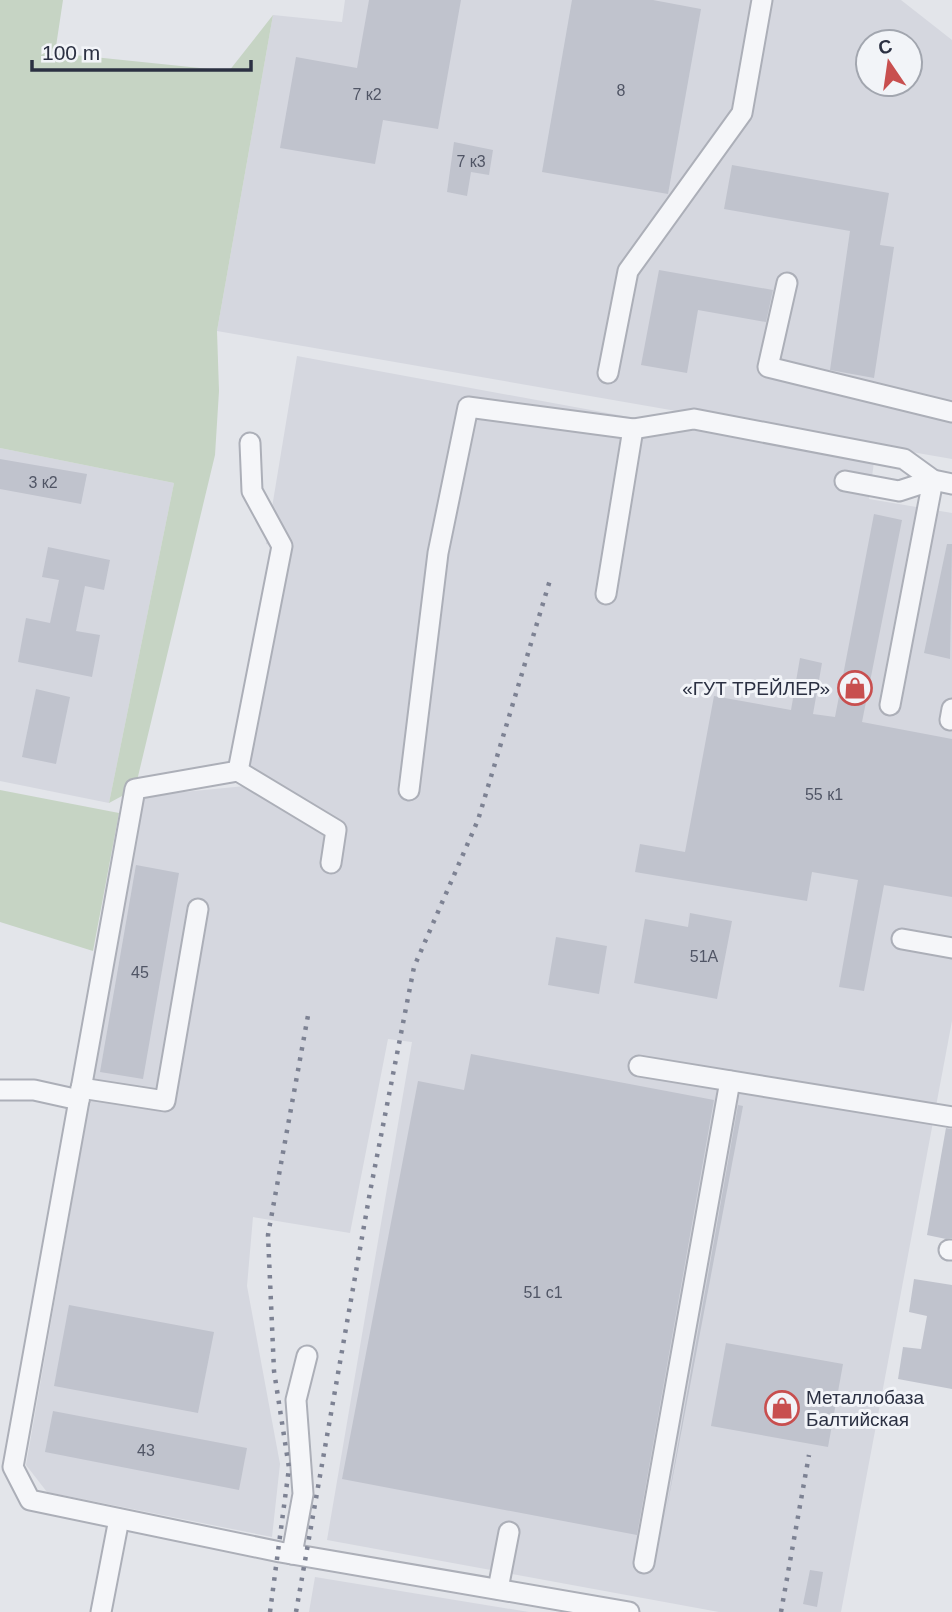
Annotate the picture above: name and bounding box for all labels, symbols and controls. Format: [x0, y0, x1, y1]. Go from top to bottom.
scale bar [32, 28, 250, 72]
north arrow [854, 28, 924, 98]
text: С [876, 35, 895, 59]
text: 100 m [42, 41, 100, 64]
house number: 8 [617, 82, 626, 99]
house number: 7 к2 [352, 86, 382, 103]
house number: 7 к3 [456, 153, 486, 170]
house number: 3 к2 [28, 474, 58, 491]
shop icon: «ГУТ ТРЕЙЛЕР» [836, 669, 874, 707]
place label: «ГУТ ТРЕЙЛЕР» [682, 678, 830, 699]
house number: 55 к1 [805, 786, 843, 803]
house number: 51А [690, 948, 719, 965]
house number: 45 [131, 964, 149, 981]
house number: 51 с1 [523, 1284, 563, 1301]
place label: Металлобаза Балтийская [806, 1387, 924, 1430]
shop icon: Металлобаза Балтийская [763, 1389, 801, 1427]
house number: 43 [137, 1442, 155, 1459]

